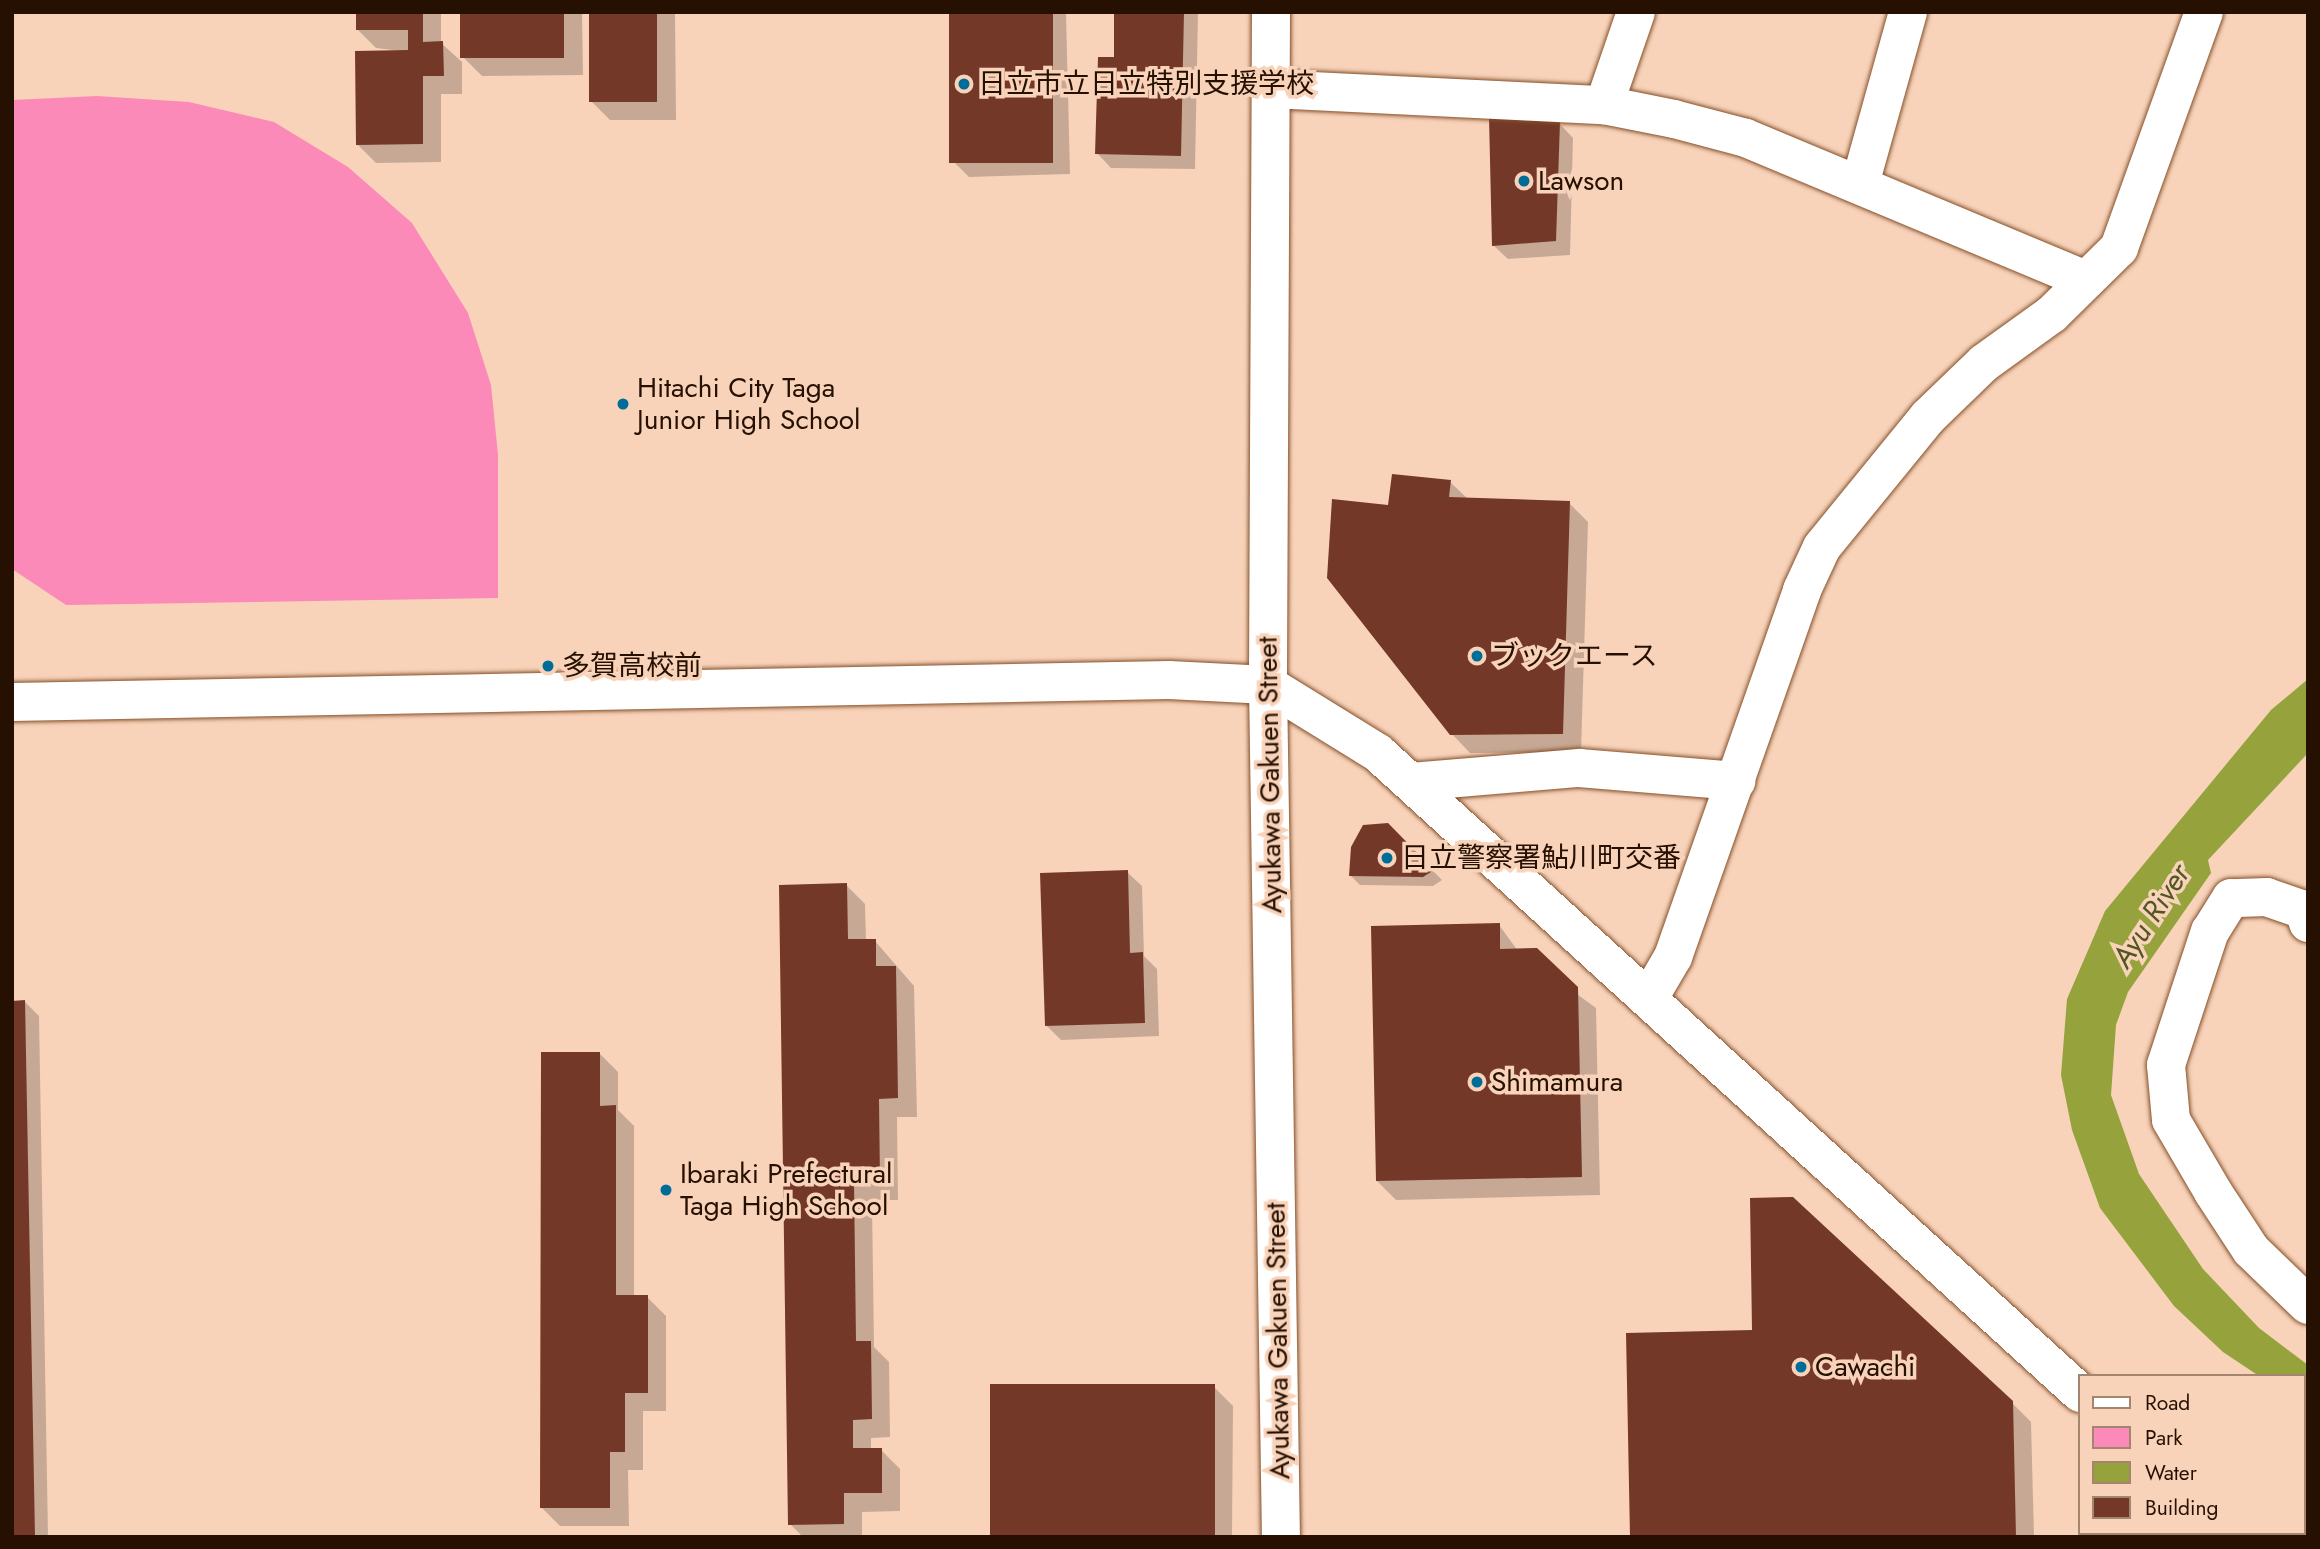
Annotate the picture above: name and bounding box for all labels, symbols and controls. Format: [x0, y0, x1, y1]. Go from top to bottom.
place label: 日立市立日立特別支援学校 [978, 67, 1314, 101]
marker: 日立市立日立特別支援学校 [956, 76, 972, 92]
place label: Lawson [1538, 164, 1624, 198]
marker: Lawson [1516, 173, 1532, 189]
place label: Hitachi City Taga Junior High School [637, 371, 860, 437]
marker: Hitachi City Taga Junior High School [615, 396, 631, 412]
street label: Ayukawa Gakuen Street [1251, 636, 1289, 914]
place label: ブックエース [1491, 639, 1659, 673]
marker: ブックエース [1469, 648, 1485, 664]
place label: 多賀高校前 [562, 649, 702, 683]
marker: 多賀高校前 [540, 658, 556, 674]
place label: 日立警察署鮎川町交番 [1401, 841, 1681, 875]
marker: 日立警察署鮎川町交番 [1379, 850, 1395, 866]
water label: Ayu River [2104, 858, 2198, 974]
place label: Shimamura [1491, 1065, 1623, 1099]
marker: Shimamura [1469, 1074, 1485, 1090]
place label: Ibaraki Prefectural Taga High School [680, 1157, 892, 1223]
marker: Ibaraki Prefectural Taga High School [658, 1182, 674, 1198]
street label: Ayukawa Gakuen Street [1259, 1202, 1297, 1480]
place label: Cawachi [1815, 1350, 1915, 1384]
marker: Cawachi [1793, 1359, 1809, 1375]
legend [2078, 1374, 2306, 1535]
text: Road [2145, 1388, 2190, 1418]
text: Park [2145, 1423, 2182, 1453]
text: Water [2145, 1458, 2197, 1488]
text: Building [2145, 1493, 2218, 1523]

